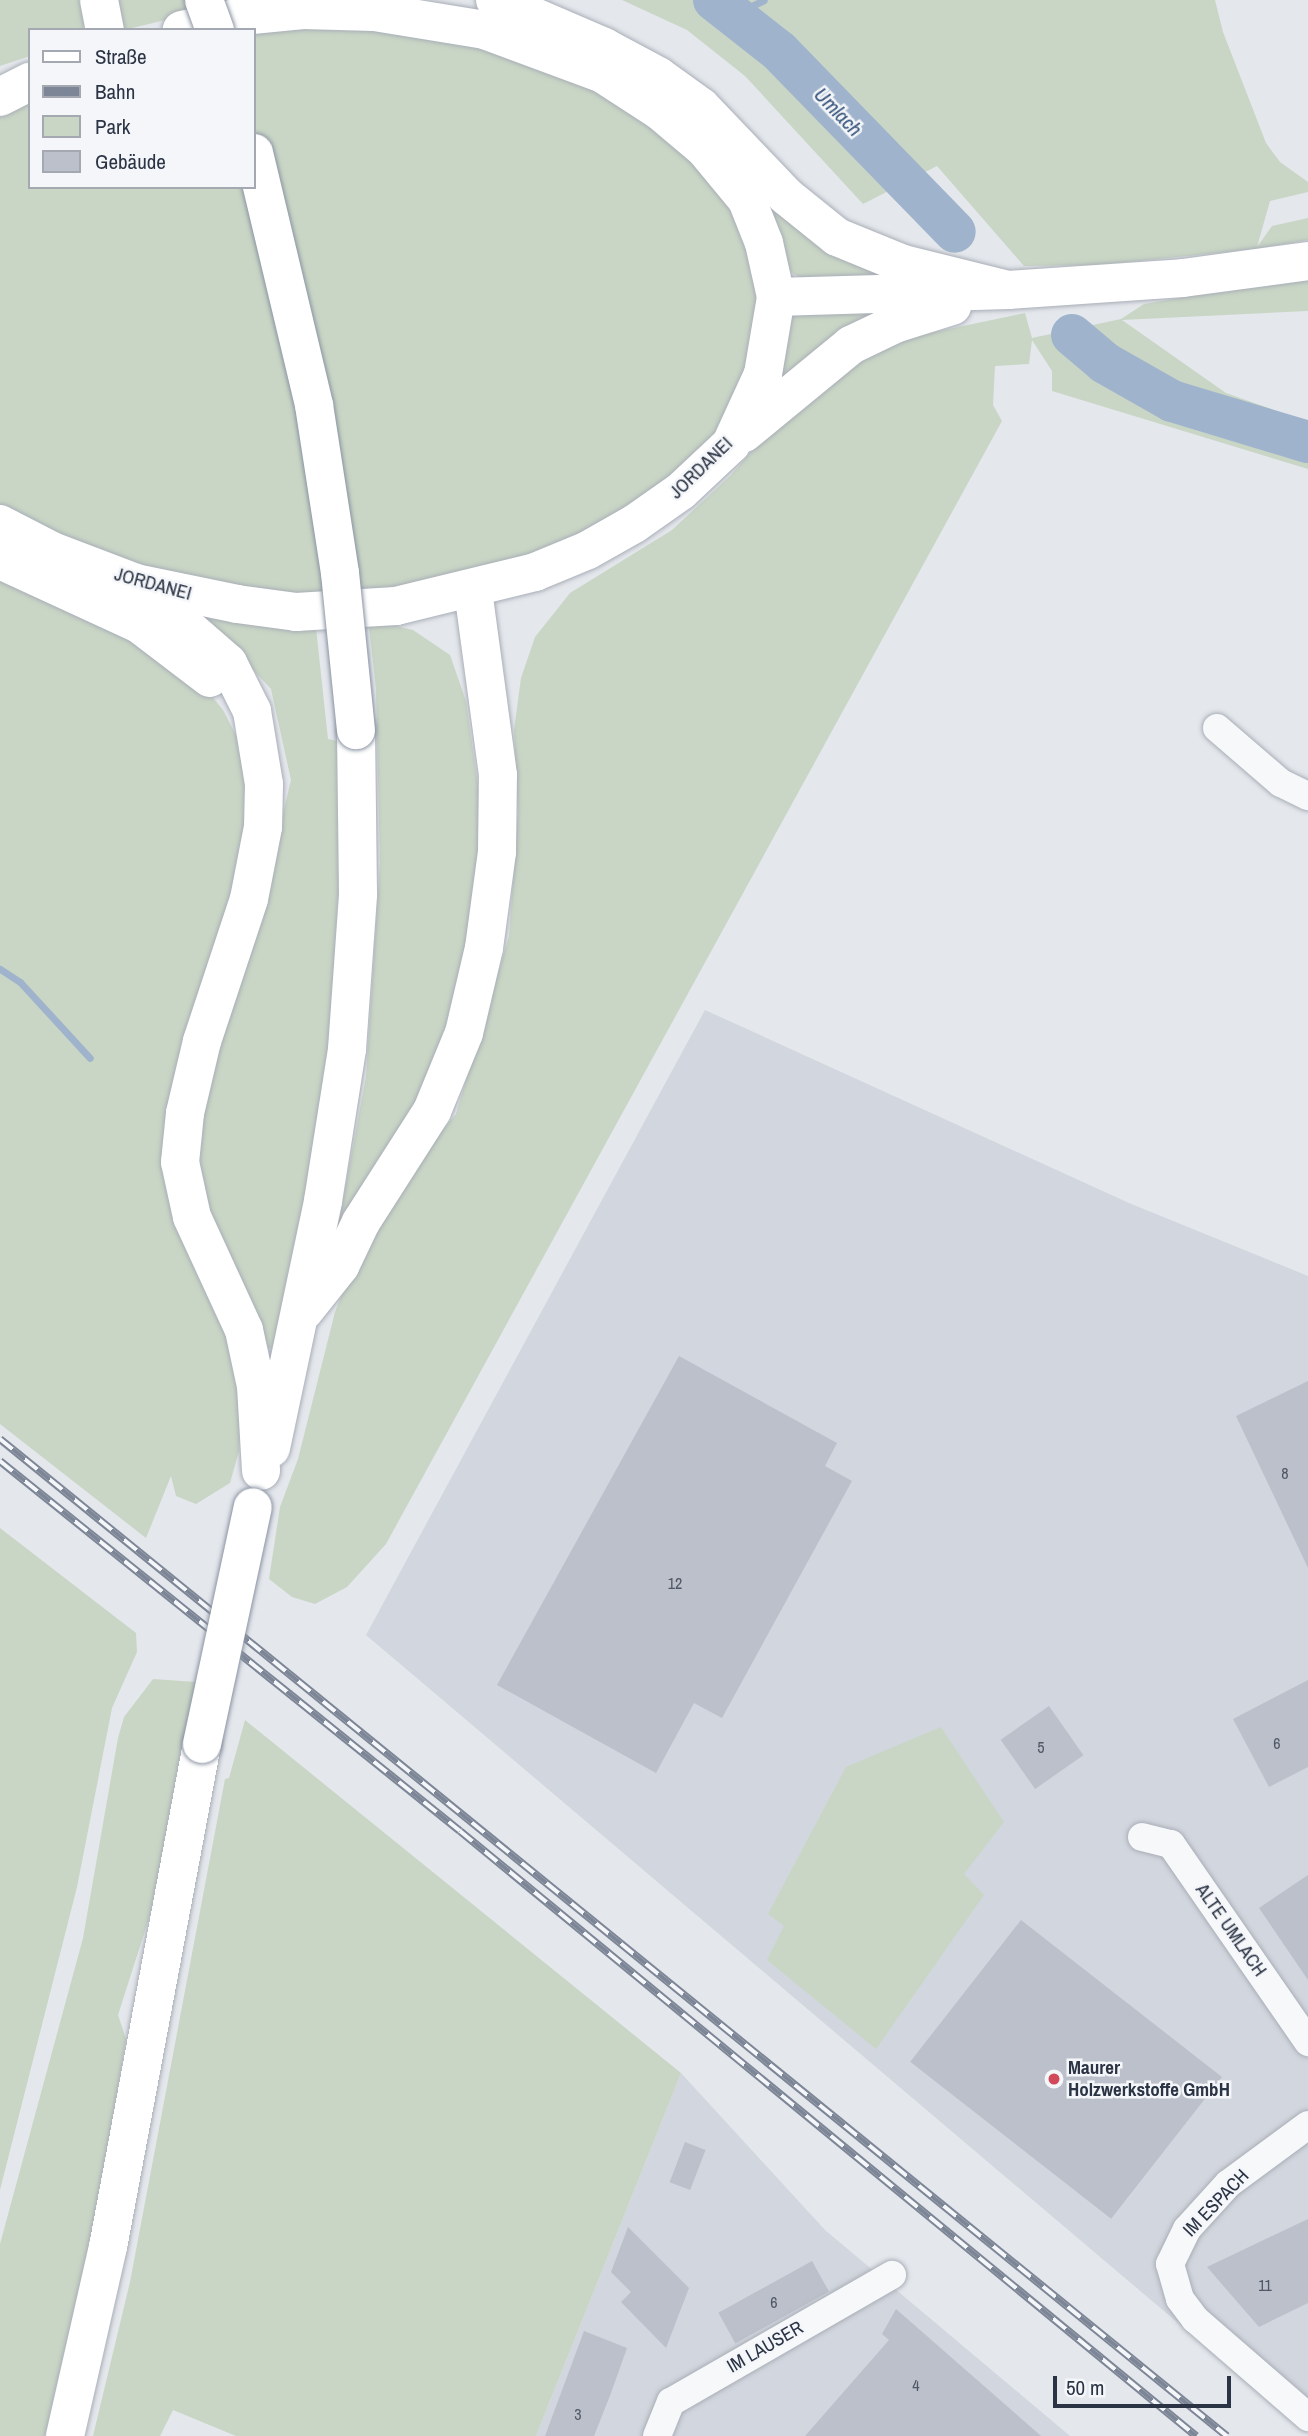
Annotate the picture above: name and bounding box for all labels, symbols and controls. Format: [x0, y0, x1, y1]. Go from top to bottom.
legend [28, 28, 256, 189]
text: Straße [95, 42, 147, 71]
text: Bahn [95, 77, 135, 106]
water label: Umlach [809, 82, 867, 142]
text: Park [95, 112, 130, 141]
text: Gebäude [95, 147, 166, 176]
street label: JORDANEI [665, 432, 737, 504]
street label: JORDANEI [112, 563, 194, 605]
house number: 8 [1281, 1463, 1289, 1483]
house number: 12 [668, 1573, 682, 1593]
house number: 6 [1273, 1733, 1281, 1753]
house number: 5 [1037, 1737, 1045, 1757]
street label: ALTE UMLACH [1191, 1879, 1271, 1981]
place label: Maurer Holzwerkstoffe GmbH [1068, 2057, 1230, 2101]
marker: Maurer Holzwerkstoffe GmbH [1046, 2071, 1062, 2087]
street label: IM ESPACH [1178, 2165, 1254, 2241]
house number: 11 [1258, 2275, 1272, 2295]
house number: 6 [770, 2292, 778, 2312]
street label: IM LAUSER [723, 2316, 807, 2378]
scale bar [1056, 2362, 1234, 2406]
text: 50 m [1066, 2373, 1104, 2402]
house number: 4 [912, 2375, 920, 2395]
house number: 3 [574, 2404, 582, 2424]

